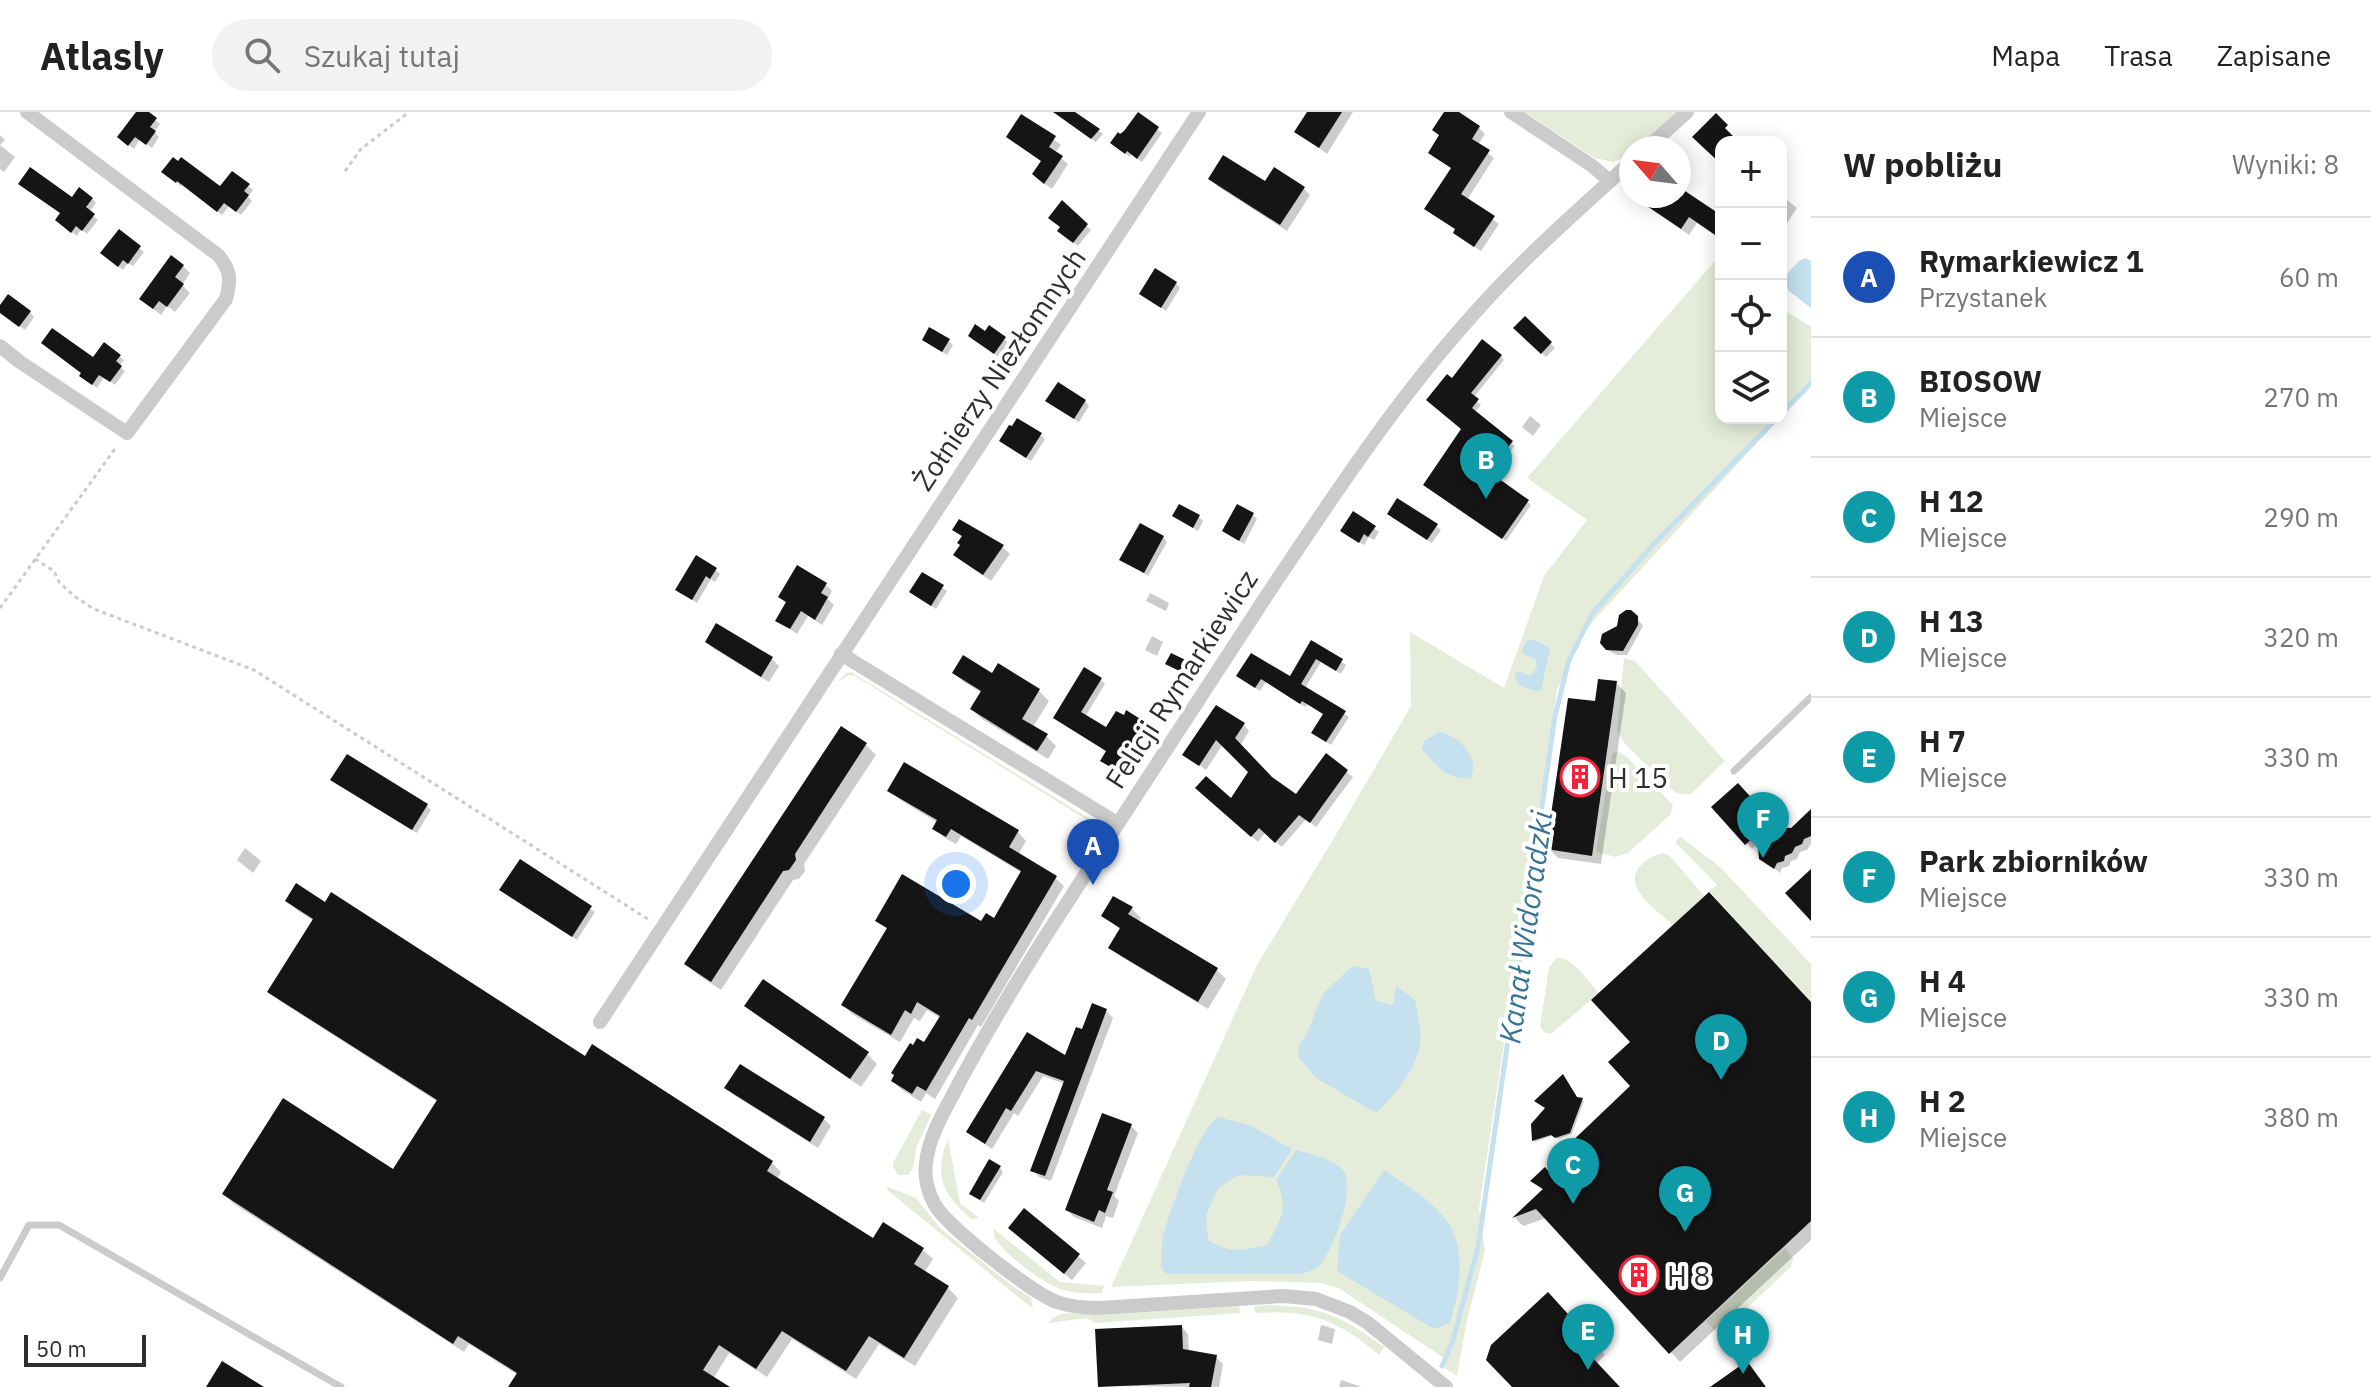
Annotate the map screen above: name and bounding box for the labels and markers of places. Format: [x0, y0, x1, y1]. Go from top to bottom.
pin: B [1460, 433, 1512, 499]
building icon: H 15 [1559, 756, 1601, 798]
place label: H 15 [1608, 759, 1668, 796]
pin: F [1737, 792, 1789, 858]
pin: A [1067, 819, 1119, 885]
pin: D [1695, 1014, 1747, 1080]
pin: C [1547, 1138, 1599, 1204]
pin: G [1659, 1166, 1711, 1232]
building icon: H 8 [1618, 1254, 1660, 1296]
place label: H 8 [1667, 1257, 1710, 1294]
pin: E [1562, 1304, 1614, 1370]
pin: H [1717, 1308, 1769, 1374]

